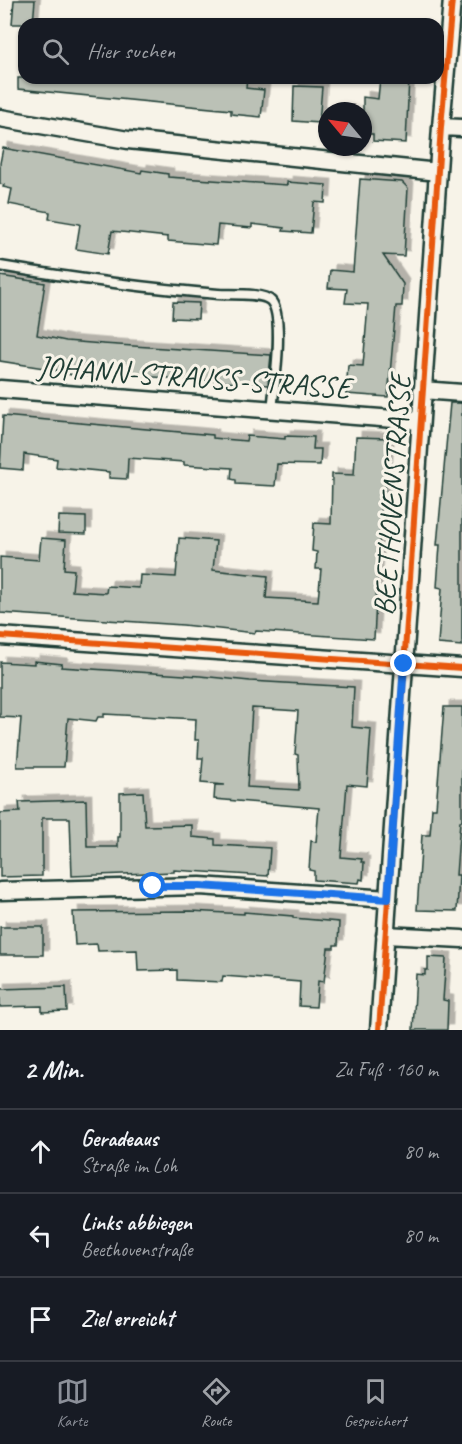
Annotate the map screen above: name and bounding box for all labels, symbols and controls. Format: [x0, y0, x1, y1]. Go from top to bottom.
search box [18, 18, 444, 84]
icon: search [39, 35, 72, 68]
text: Hier suchen [87, 37, 175, 65]
north arrow [318, 102, 372, 156]
street label: JOHANN-STRAUSS-STRASSE [34, 347, 355, 407]
street label: BEETHOVENSTRASSE [365, 370, 420, 617]
route end [390, 650, 416, 676]
route start [139, 872, 165, 898]
text: 2 Min. [24, 1053, 83, 1086]
text: Zu Fuß · 160 m [335, 1057, 438, 1082]
text: Geradeaus [81, 1125, 158, 1153]
icon: ahead [24, 1135, 57, 1168]
text: 80 m [404, 1139, 438, 1164]
text: Straße im Loh [81, 1153, 177, 1178]
text: Links abbiegen [81, 1209, 192, 1237]
icon: left [24, 1219, 57, 1252]
text: 80 m [404, 1223, 438, 1248]
text: Beethovenstraße [81, 1237, 192, 1262]
icon: arrive [24, 1303, 57, 1336]
text: Ziel erreicht [81, 1305, 174, 1333]
tab: Karte [56, 1375, 89, 1431]
tab: Route [200, 1375, 233, 1431]
tab: Gespeichert [344, 1375, 406, 1431]

